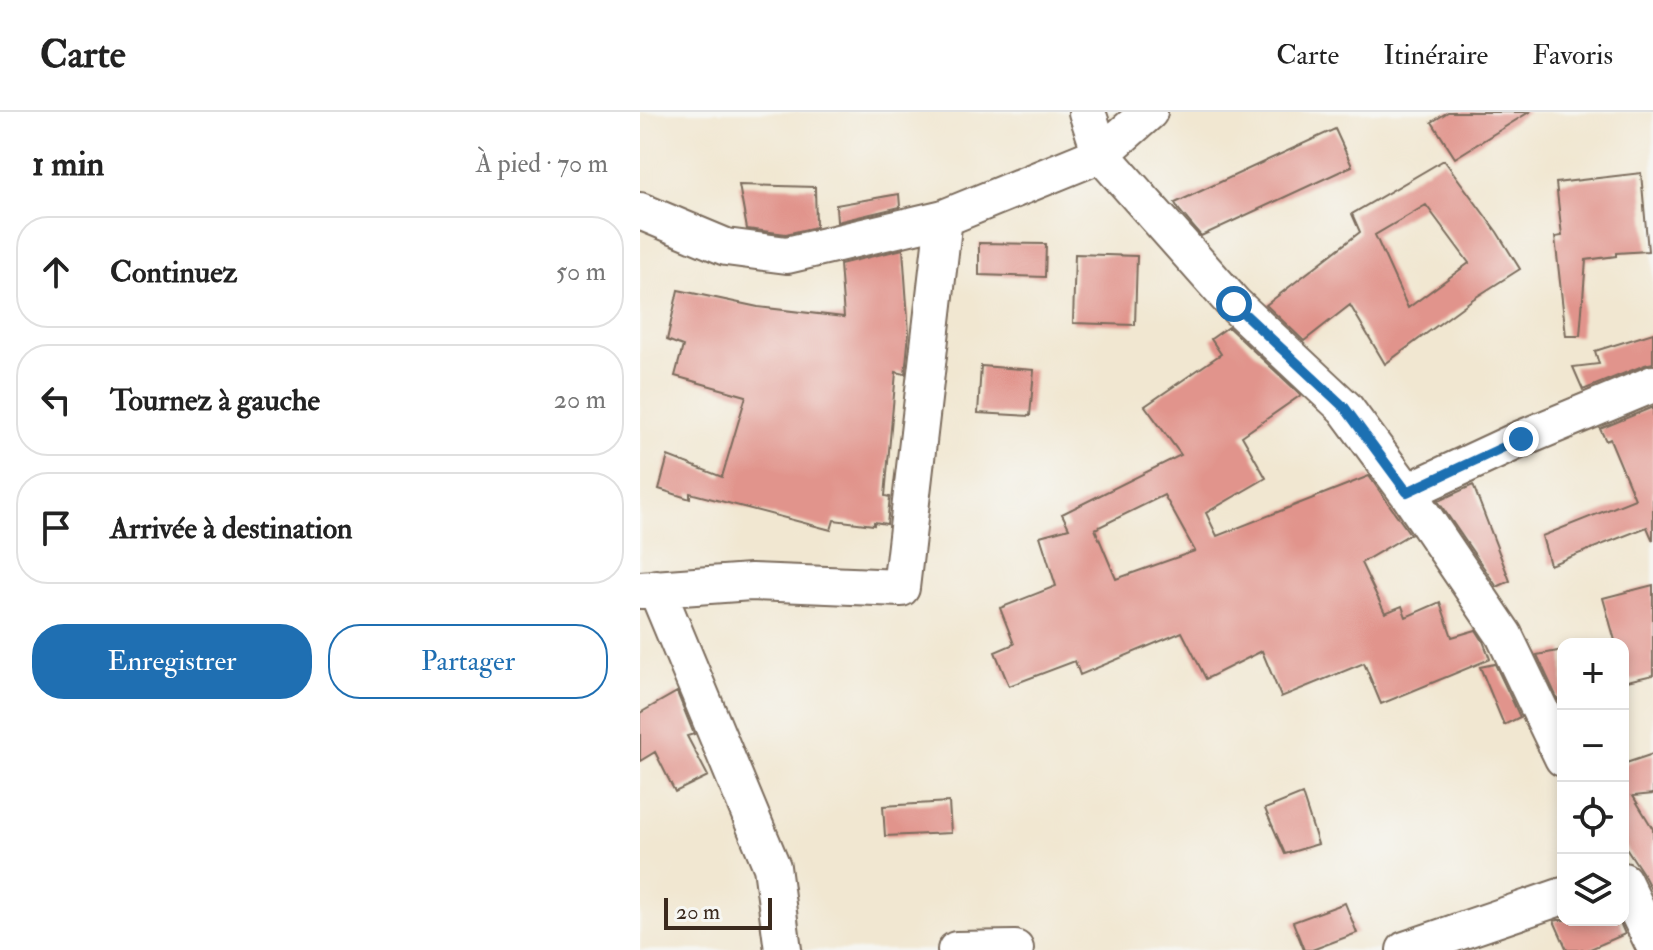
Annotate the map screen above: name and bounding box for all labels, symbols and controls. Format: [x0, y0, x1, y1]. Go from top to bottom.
text: Carte [40, 31, 126, 79]
text: Carte [1276, 38, 1339, 73]
text: Itinéraire [1383, 38, 1488, 73]
text: Favoris [1532, 38, 1613, 73]
text: 1 min [32, 143, 104, 186]
text: À pied · 70 m [476, 148, 608, 180]
icon: ahead [34, 250, 78, 294]
text: Continuez [110, 254, 237, 291]
text: 50 m [556, 256, 606, 288]
route start [1216, 286, 1252, 322]
icon: left [34, 378, 78, 422]
text: Tournez à gauche [110, 382, 320, 419]
text: 20 m [554, 384, 606, 416]
route end [1503, 421, 1539, 457]
icon: arrive [34, 506, 78, 550]
text: Arrivée à destination [110, 510, 353, 547]
button: Enregistrer [32, 624, 312, 699]
button: Partager [328, 624, 608, 699]
map controls [1557, 638, 1629, 926]
button: + [1557, 638, 1629, 710]
button: − [1557, 710, 1629, 782]
button: locate [1557, 782, 1629, 854]
button: layers [1557, 854, 1629, 926]
scale bar [664, 894, 772, 930]
text: 20 m [676, 898, 720, 926]

